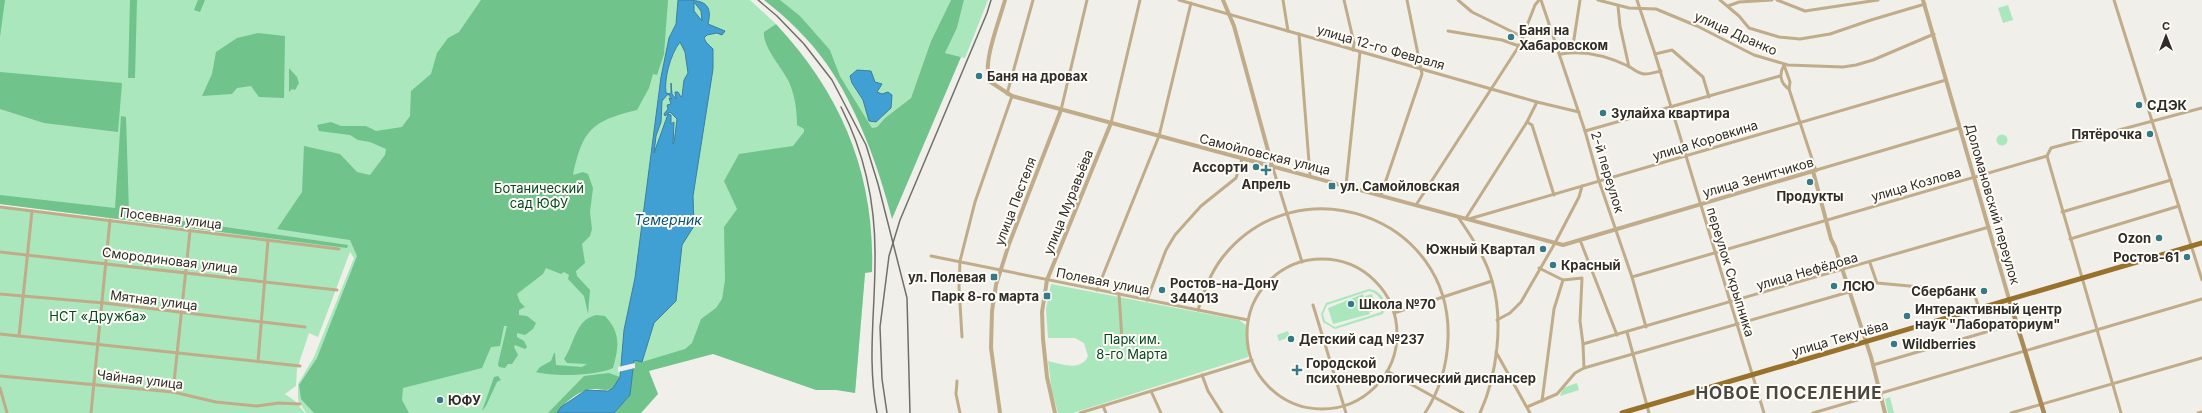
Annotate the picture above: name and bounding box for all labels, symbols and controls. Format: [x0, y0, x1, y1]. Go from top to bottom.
street label: улица Дранко [1692, 8, 1780, 58]
north arrow [2146, 16, 2186, 56]
text: С [2162, 19, 2170, 33]
street label: улица 12-го Февраля [1315, 21, 1447, 73]
place label: Баня на Хабаровском [1519, 22, 1608, 53]
marker: Баня на Хабаровском [1506, 32, 1516, 42]
place label: Баня на дровах [987, 68, 1088, 84]
marker: Баня на дровах [974, 71, 984, 81]
place label: СДЭК [2147, 97, 2188, 113]
marker: СДЭК [2134, 100, 2144, 110]
place label: Зулайха квартира [1611, 105, 1730, 121]
marker: Зулайха квартира [1598, 108, 1608, 118]
street label: улица Коровкина [1650, 116, 1760, 164]
street label: Доломановский переулок [1962, 122, 2024, 286]
place label: Пятёрочка [2071, 126, 2142, 142]
street label: 2-й переулок [1588, 129, 1628, 215]
marker: Пятёрочка [2145, 129, 2155, 139]
street label: Самойловская улица [1198, 130, 1332, 178]
street label: улица Муравьёва [1040, 147, 1096, 257]
street label: улица Зенитчиков [1701, 153, 1815, 201]
street label: улица Пестеля [991, 155, 1039, 247]
place label: Ассорти [1192, 159, 1248, 175]
marker: Ассорти [1251, 162, 1261, 172]
street label: улица Козлова [1869, 163, 1963, 205]
marker: Апрель [1261, 165, 1271, 175]
place label: Апрель [1241, 176, 1291, 192]
marker: Продукты [1805, 177, 1815, 187]
place label: ул. Самойловская [1340, 178, 1460, 194]
park label: Ботанический сад ЮФУ [494, 180, 584, 211]
marker: ул. Самойловская [1327, 181, 1337, 191]
place label: Продукты [1776, 188, 1844, 204]
street label: Посевная улица [119, 204, 223, 232]
street label: переулок Скрыпника [1704, 205, 1758, 339]
water label: Темерник [634, 211, 702, 228]
place label: Ozon [2118, 230, 2151, 246]
marker: Ozon [2154, 233, 2164, 243]
place label: Южный Квартал [1426, 241, 1535, 257]
street label: Смородиновая улица [101, 244, 239, 276]
marker: Южный Квартал [1538, 244, 1548, 254]
street label: улица Нефёдова [1754, 249, 1860, 293]
place label: Ростов-61 [2113, 249, 2179, 265]
marker: Ростов-61 [2182, 252, 2192, 262]
place label: Красный [1561, 257, 1621, 273]
marker: Красный [1548, 260, 1558, 270]
street label: Полевая улица [1055, 264, 1151, 298]
place label: ул. Полевая [908, 269, 986, 285]
marker: ул. Полевая [989, 272, 999, 282]
place label: Ростов-на-Дону 344013 [1170, 275, 1279, 306]
place label: ЛСЮ [1842, 278, 1875, 294]
marker: ЛСЮ [1829, 281, 1839, 291]
place label: Сбербанк [1911, 283, 1976, 299]
marker: Ростов-на-Дону 344013 [1157, 285, 1167, 295]
marker: Сбербанк [1979, 286, 1989, 296]
street label: Мятная улица [109, 287, 199, 313]
place label: Парк 8-го марта [931, 288, 1039, 304]
marker: Парк 8-го марта [1042, 291, 1052, 301]
place label: Школа №70 [1359, 296, 1436, 312]
marker: Школа №70 [1346, 299, 1356, 309]
place label: Интерактивный центр наук "Лабораториум" [1915, 301, 2062, 332]
park label: НСТ «Дружба» [49, 308, 147, 324]
marker: Интерактивный центр наук "Лабораториум" [1902, 311, 1912, 321]
street label: улица Текучёва [1790, 317, 1890, 359]
park label: Парк им. 8-го Марта [1096, 331, 1168, 362]
place label: Детский сад №237 [1299, 331, 1425, 347]
marker: Детский сад №237 [1286, 334, 1296, 344]
place label: Wildberries [1902, 336, 1976, 352]
marker: Wildberries [1889, 339, 1899, 349]
place label: Городской психоневрологический диспансер [1306, 355, 1536, 386]
marker: Городской психоневрологический диспансер [1291, 364, 1303, 376]
street label: Чайная улица [96, 366, 184, 392]
district label: НОВОЕ ПОСЕЛЕНИЕ [1695, 383, 1883, 403]
place label: ЮФУ [448, 392, 481, 408]
marker: ЮФУ [435, 395, 445, 405]

